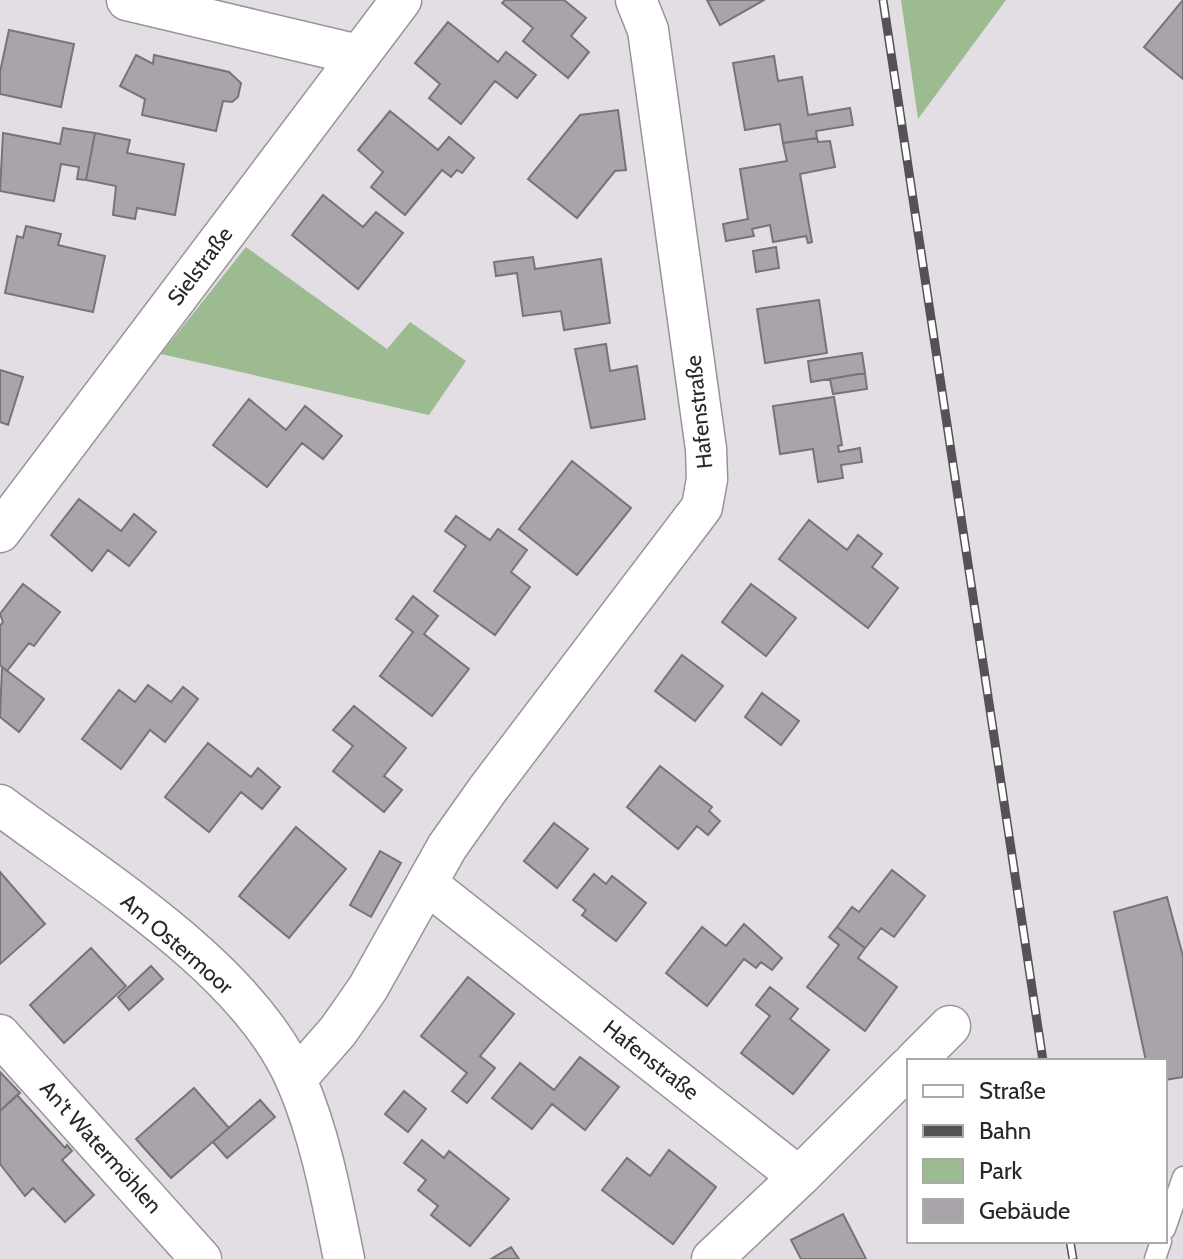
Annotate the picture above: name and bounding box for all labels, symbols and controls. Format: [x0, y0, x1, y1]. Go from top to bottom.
street label: Sielstraße [162, 221, 238, 311]
street label: Hafenstraße [680, 354, 718, 470]
street label: Am Ostermoor [115, 888, 239, 1000]
street label: Hafenstraße [598, 1014, 704, 1106]
legend [907, 1059, 1167, 1243]
street label: An't Watermöhlen [34, 1075, 168, 1219]
text: Straße [979, 1076, 1046, 1105]
text: Bahn [979, 1116, 1031, 1145]
text: Park [979, 1156, 1022, 1185]
text: Gebäude [979, 1196, 1070, 1225]

